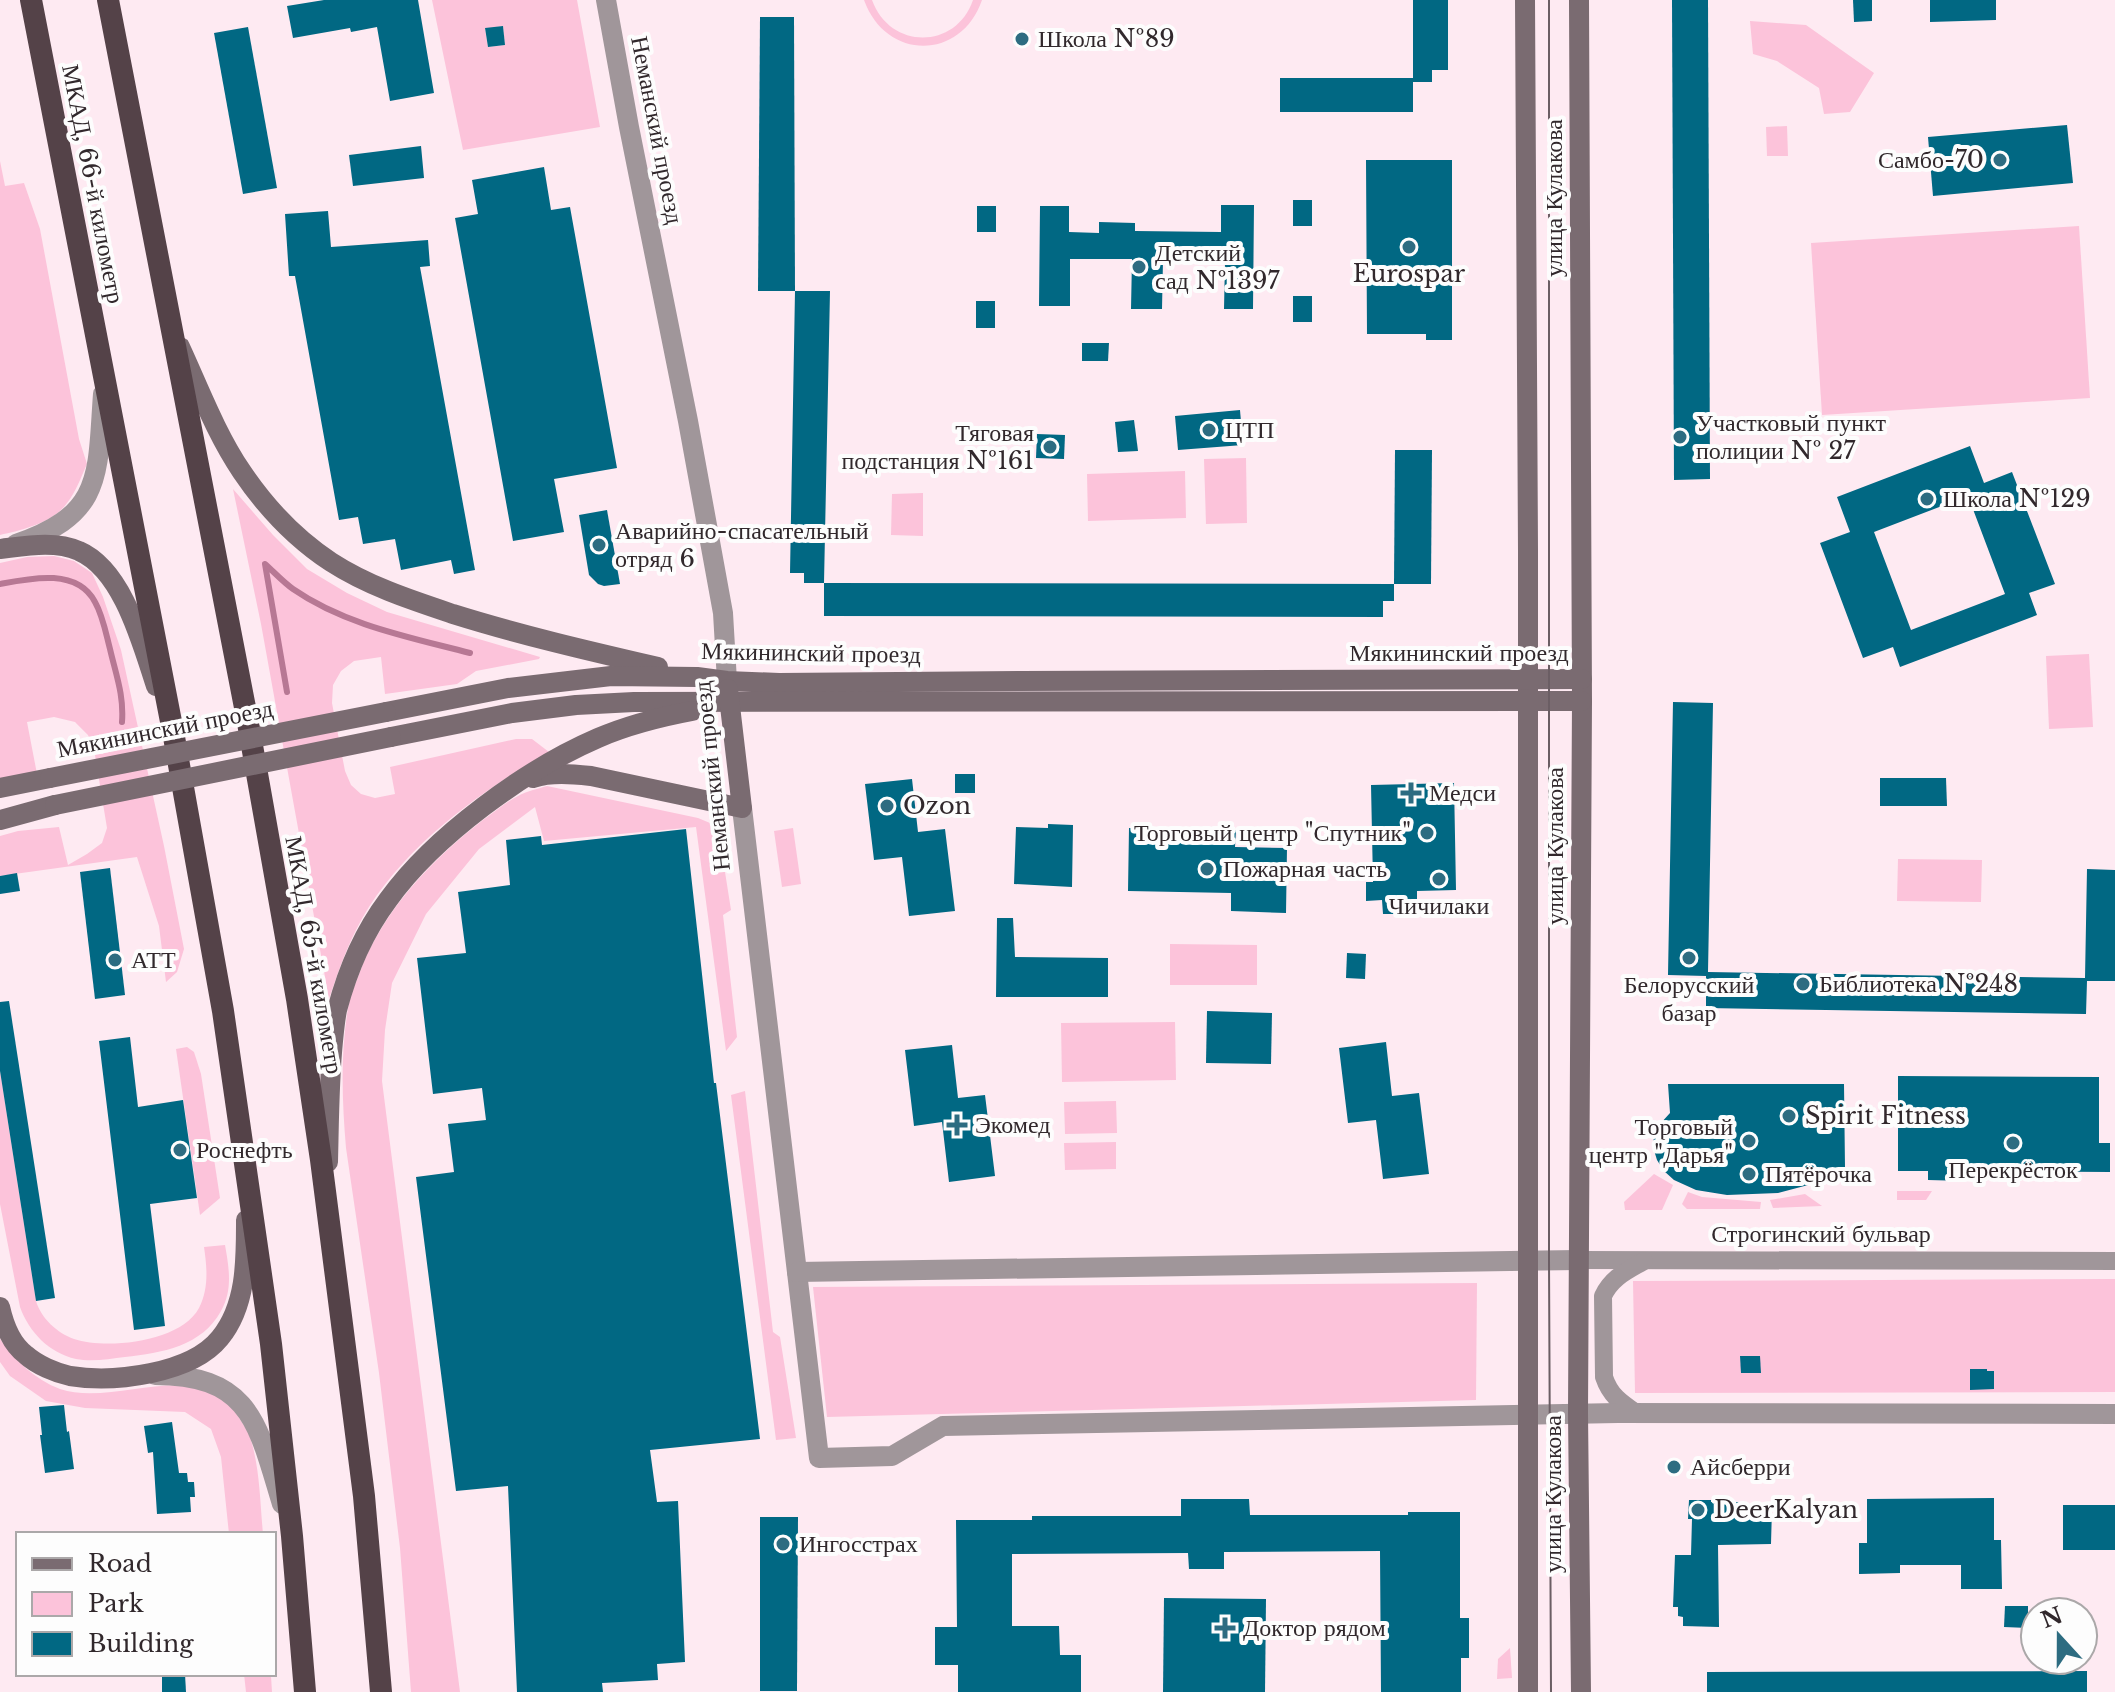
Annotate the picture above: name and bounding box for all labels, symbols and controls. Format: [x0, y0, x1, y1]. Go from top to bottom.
place label: Школа №89 [1038, 24, 1175, 53]
marker: Школа №89 [1013, 30, 1031, 48]
street label: Неманский проезд [625, 34, 690, 226]
street label: МКАД, 66-й километр [56, 62, 131, 306]
street label: улица Кулакова [1539, 119, 1568, 277]
place label: Самбо-70 [1878, 145, 1984, 174]
marker: Самбо-70 [1991, 151, 2009, 169]
place label: Детский сад №1397 [1155, 238, 1280, 295]
marker: Eurospar [1400, 238, 1418, 256]
marker: Детский сад №1397 [1130, 258, 1148, 276]
place label: Eurospar [1353, 259, 1466, 288]
place label: Участковый пункт полиции № 27 [1696, 408, 1887, 465]
place label: ЦТП [1225, 415, 1274, 444]
place label: Тяговая подстанция №161 [841, 418, 1034, 475]
marker: ЦТП [1200, 421, 1218, 439]
marker: Участковый пункт полиции № 27 [1671, 428, 1689, 446]
marker: Тяговая подстанция №161 [1041, 438, 1059, 456]
place label: Школа №129 [1943, 484, 2091, 513]
marker: Школа №129 [1918, 490, 1936, 508]
place label: Аварийно-спасательный отряд 6 [615, 516, 869, 573]
marker: Аварийно-спасательный отряд 6 [590, 536, 608, 554]
street label: Мякининский проезд [701, 636, 921, 669]
street label: Мякининский проезд [1349, 638, 1569, 667]
street label: Неманский проезд [687, 680, 736, 872]
street label: Мякининский проезд [54, 693, 275, 764]
street label: улица Кулакова [1540, 767, 1569, 925]
place label: Медси [1429, 778, 1496, 807]
marker: Медси [1400, 782, 1422, 804]
place label: Ozon [903, 791, 971, 820]
marker: Ozon [878, 797, 896, 815]
place label: Торговый центр "Спутник" [1134, 818, 1411, 847]
marker: Торговый центр "Спутник" [1418, 824, 1436, 842]
street label: МКАД, 65-й километр [279, 834, 350, 1076]
place label: Пожарная часть [1223, 854, 1387, 883]
marker: Пожарная часть [1198, 860, 1216, 878]
marker: Чичилаки [1430, 870, 1448, 888]
place label: Чичилаки [1389, 891, 1489, 920]
place label: АТТ [131, 945, 176, 974]
marker: Белорусский базар [1680, 949, 1698, 967]
marker: АТТ [106, 951, 124, 969]
place label: Библиотека №248 [1819, 969, 2018, 998]
place label: Белорусский базар [1624, 970, 1755, 1027]
marker: Библиотека №248 [1794, 975, 1812, 993]
place label: Spirit Fitness [1805, 1101, 1966, 1130]
marker: Spirit Fitness [1780, 1107, 1798, 1125]
place label: Экомед [975, 1110, 1051, 1139]
place label: Торговый центр "Дарья" [1589, 1112, 1733, 1169]
marker: Экомед [946, 1114, 968, 1136]
marker: Торговый центр "Дарья" [1740, 1132, 1758, 1150]
marker: Перекрёсток [2004, 1134, 2022, 1152]
place label: Роснефть [196, 1135, 293, 1164]
marker: Роснефть [171, 1141, 189, 1159]
place label: Перекрёсток [1948, 1155, 2078, 1184]
place label: Пятёрочка [1765, 1159, 1872, 1188]
marker: Пятёрочка [1740, 1165, 1758, 1183]
street label: Строгинский бульвар [1711, 1219, 1931, 1248]
street label: улица Кулакова [1538, 1415, 1567, 1573]
place label: Айсберри [1690, 1452, 1791, 1481]
marker: Айсберри [1665, 1458, 1683, 1476]
place label: DeerKalyan [1714, 1495, 1858, 1524]
marker: DeerKalyan [1689, 1501, 1707, 1519]
place label: Ингосстрах [799, 1529, 918, 1558]
legend [16, 1532, 276, 1676]
marker: Ингосстрах [774, 1535, 792, 1553]
text: Road [88, 1549, 152, 1578]
text: Park [88, 1589, 144, 1618]
north arrow [2019, 1596, 2099, 1676]
text: N [2038, 1601, 2067, 1634]
place label: Доктор рядом [1243, 1613, 1386, 1642]
marker: Доктор рядом [1214, 1617, 1236, 1639]
text: Building [88, 1629, 194, 1658]

